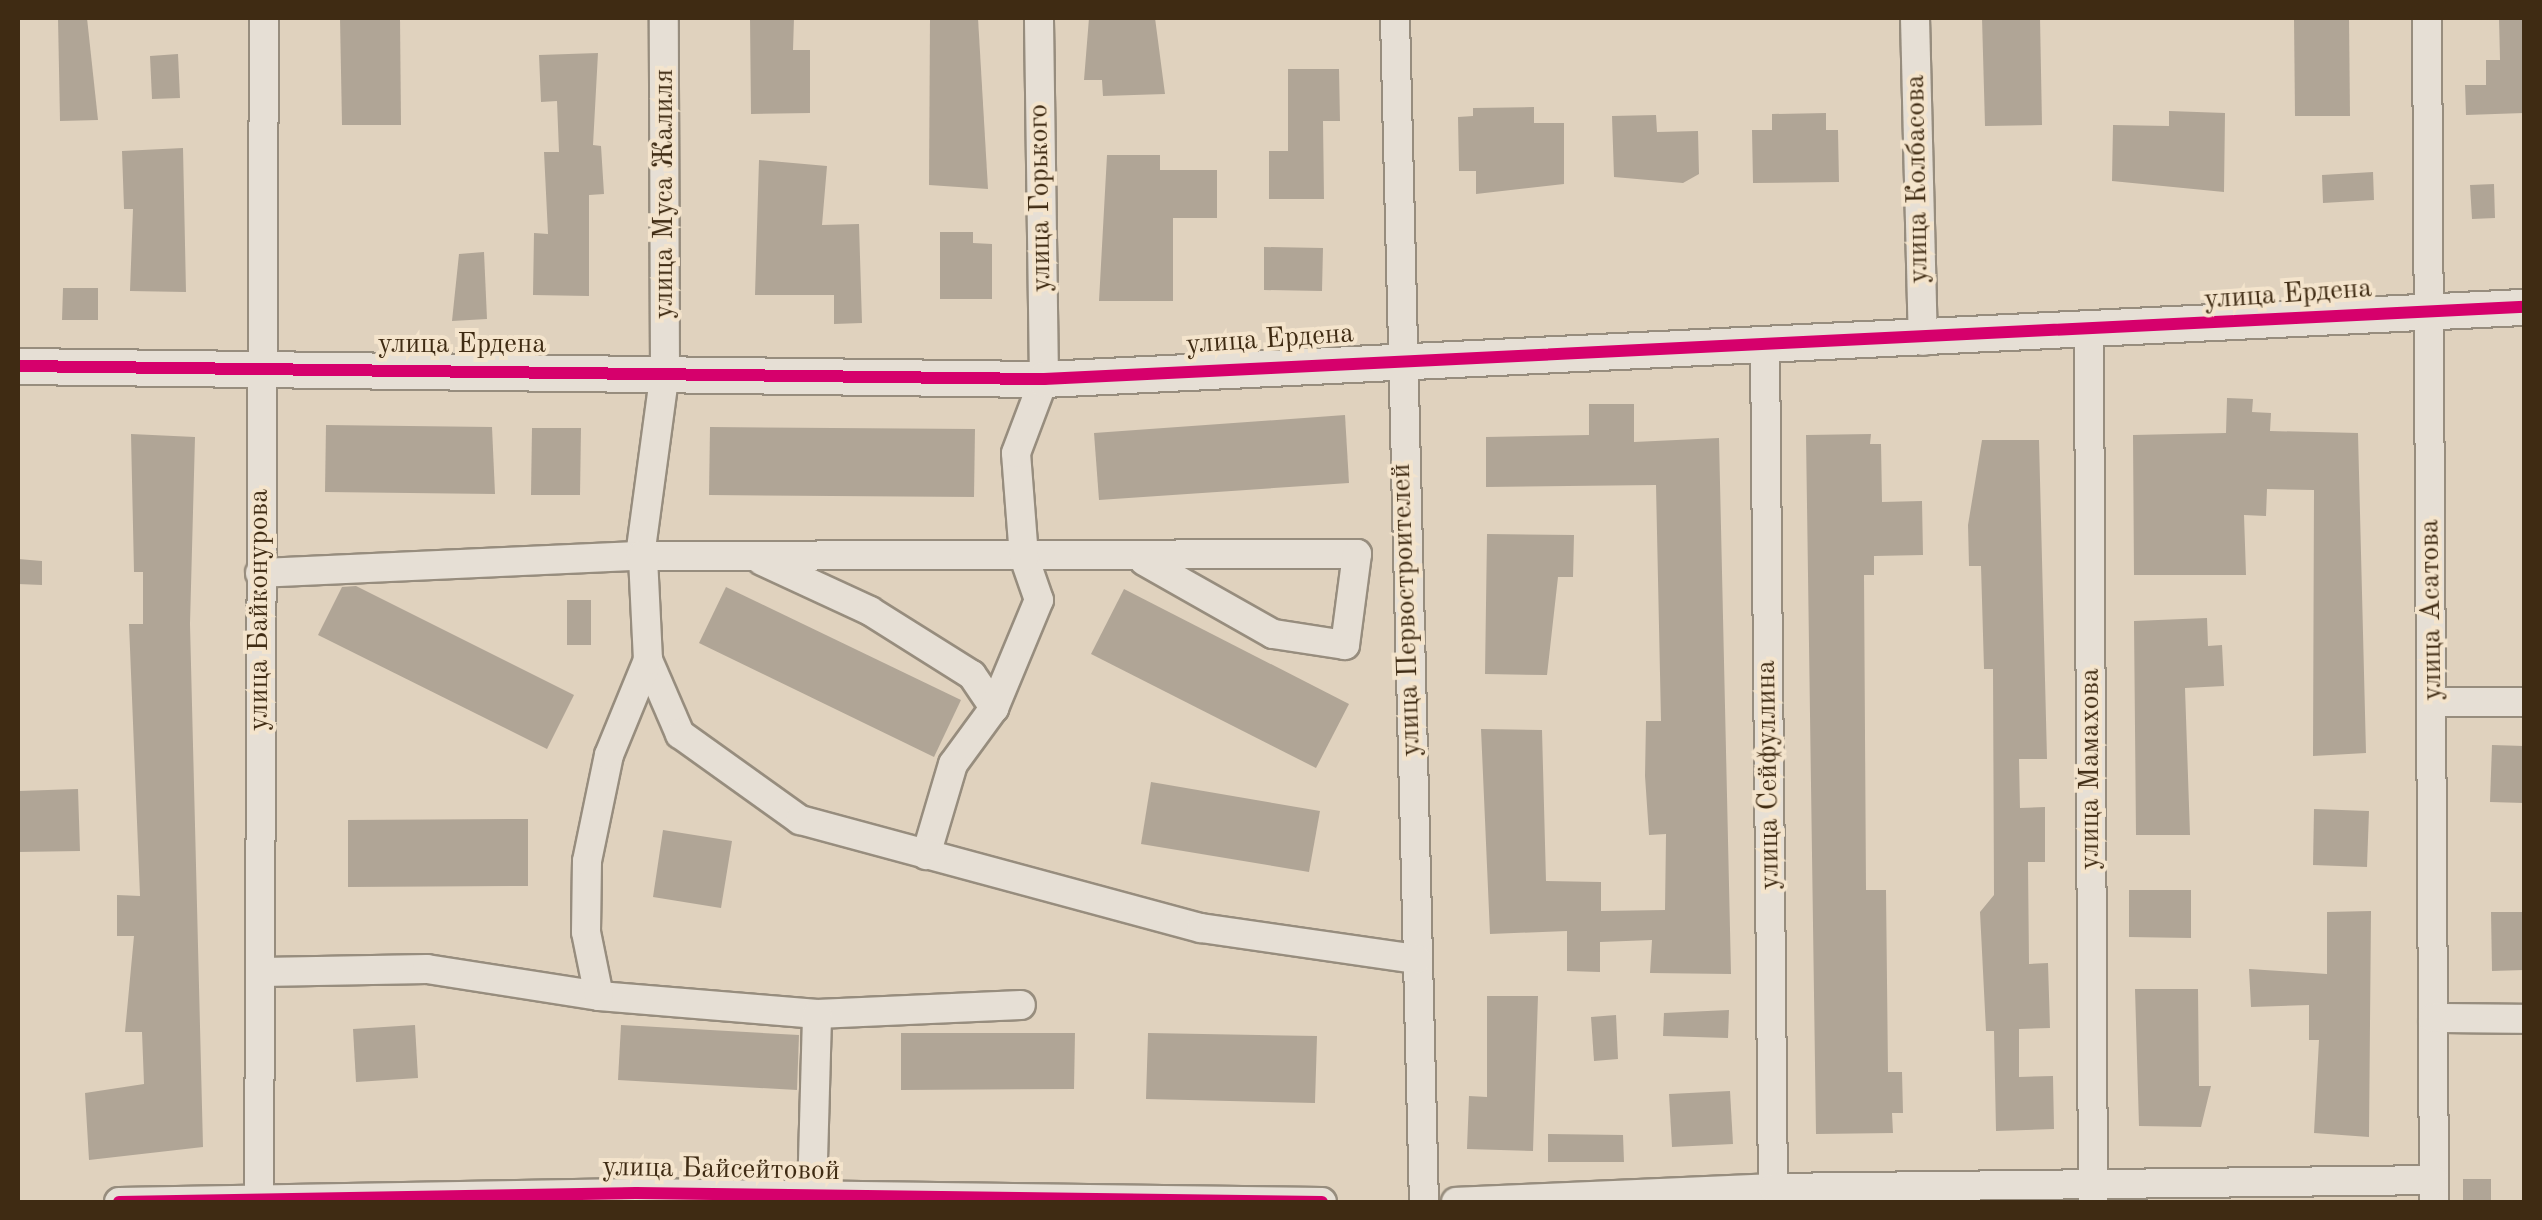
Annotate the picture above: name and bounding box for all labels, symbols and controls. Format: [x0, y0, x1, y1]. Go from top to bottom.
street label: улица Муса Жалиля [648, 69, 682, 319]
street label: улица Колбасова [1899, 74, 1937, 284]
street label: улица Горького [1023, 104, 1059, 292]
street label: улица Ердена [2203, 272, 2373, 318]
street label: улица Ердена [1185, 317, 1355, 363]
street label: улица Ердена [378, 328, 546, 362]
street label: улица Первостроителей [1385, 463, 1429, 757]
street label: улица Байконурова [243, 489, 277, 731]
street label: улица Асатова [2414, 519, 2450, 701]
street label: улица Сейфуллина [1750, 660, 1788, 890]
street label: улица Мамахова [2074, 668, 2108, 870]
street label: улица Байсейтовой [602, 1151, 840, 1189]

